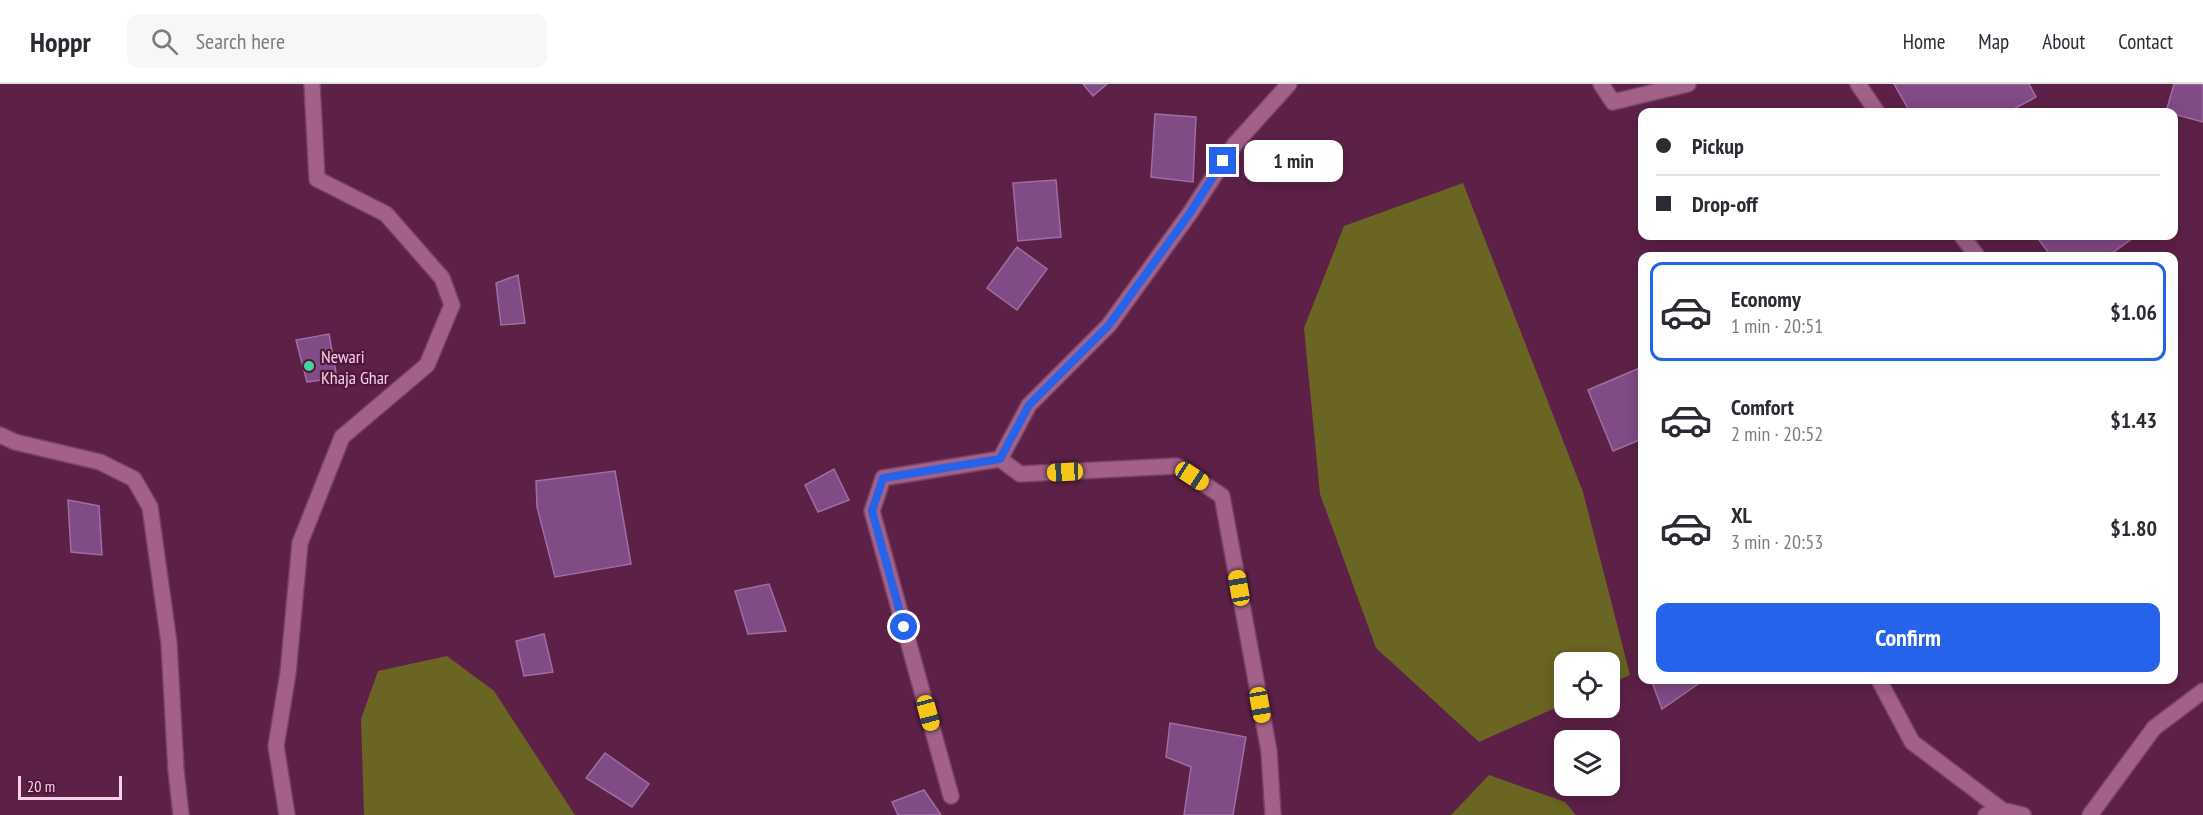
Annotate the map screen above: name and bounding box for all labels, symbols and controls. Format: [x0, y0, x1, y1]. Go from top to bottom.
search box [127, 14, 547, 68]
text: Hoppr [30, 23, 91, 60]
icon: search [148, 25, 181, 58]
text: Search here [196, 27, 285, 55]
text: Home [1903, 28, 1945, 55]
text: Map [1978, 28, 2009, 55]
text: About [2042, 28, 2085, 55]
text: Contact [2118, 28, 2173, 55]
text: Pickup [1692, 132, 1744, 160]
callout: 1 min [1244, 140, 1343, 182]
route end [1209, 147, 1236, 174]
text: 1 min [1273, 148, 1314, 174]
text: Drop-off [1692, 190, 1758, 218]
icon: car [1659, 285, 1713, 339]
text: Economy [1731, 285, 1801, 313]
text: $1.06 [2110, 298, 2157, 326]
text: 1 min · 20:51 [1731, 313, 1823, 339]
place label: Newari Khaja Ghar [321, 345, 389, 389]
marker: Newari Khaja Ghar [302, 359, 316, 373]
icon: car [1659, 393, 1713, 447]
text: Comfort [1731, 393, 1794, 421]
text: $1.43 [2110, 406, 2157, 434]
text: 2 min · 20:52 [1731, 421, 1823, 447]
car [1172, 459, 1212, 493]
car [1047, 462, 1083, 482]
icon: car [1659, 501, 1713, 555]
text: XL [1731, 501, 1752, 529]
text: $1.80 [2110, 514, 2157, 542]
text: 3 min · 20:53 [1731, 529, 1823, 555]
car [1227, 569, 1251, 607]
button: Confirm [1656, 603, 2160, 672]
route start [890, 613, 917, 640]
map controls [1554, 652, 1620, 796]
button: locate [1554, 652, 1620, 718]
car [1248, 686, 1272, 724]
car [915, 693, 941, 733]
button: layers [1554, 730, 1620, 796]
scale bar [18, 773, 122, 800]
text: 20 m [27, 776, 55, 796]

